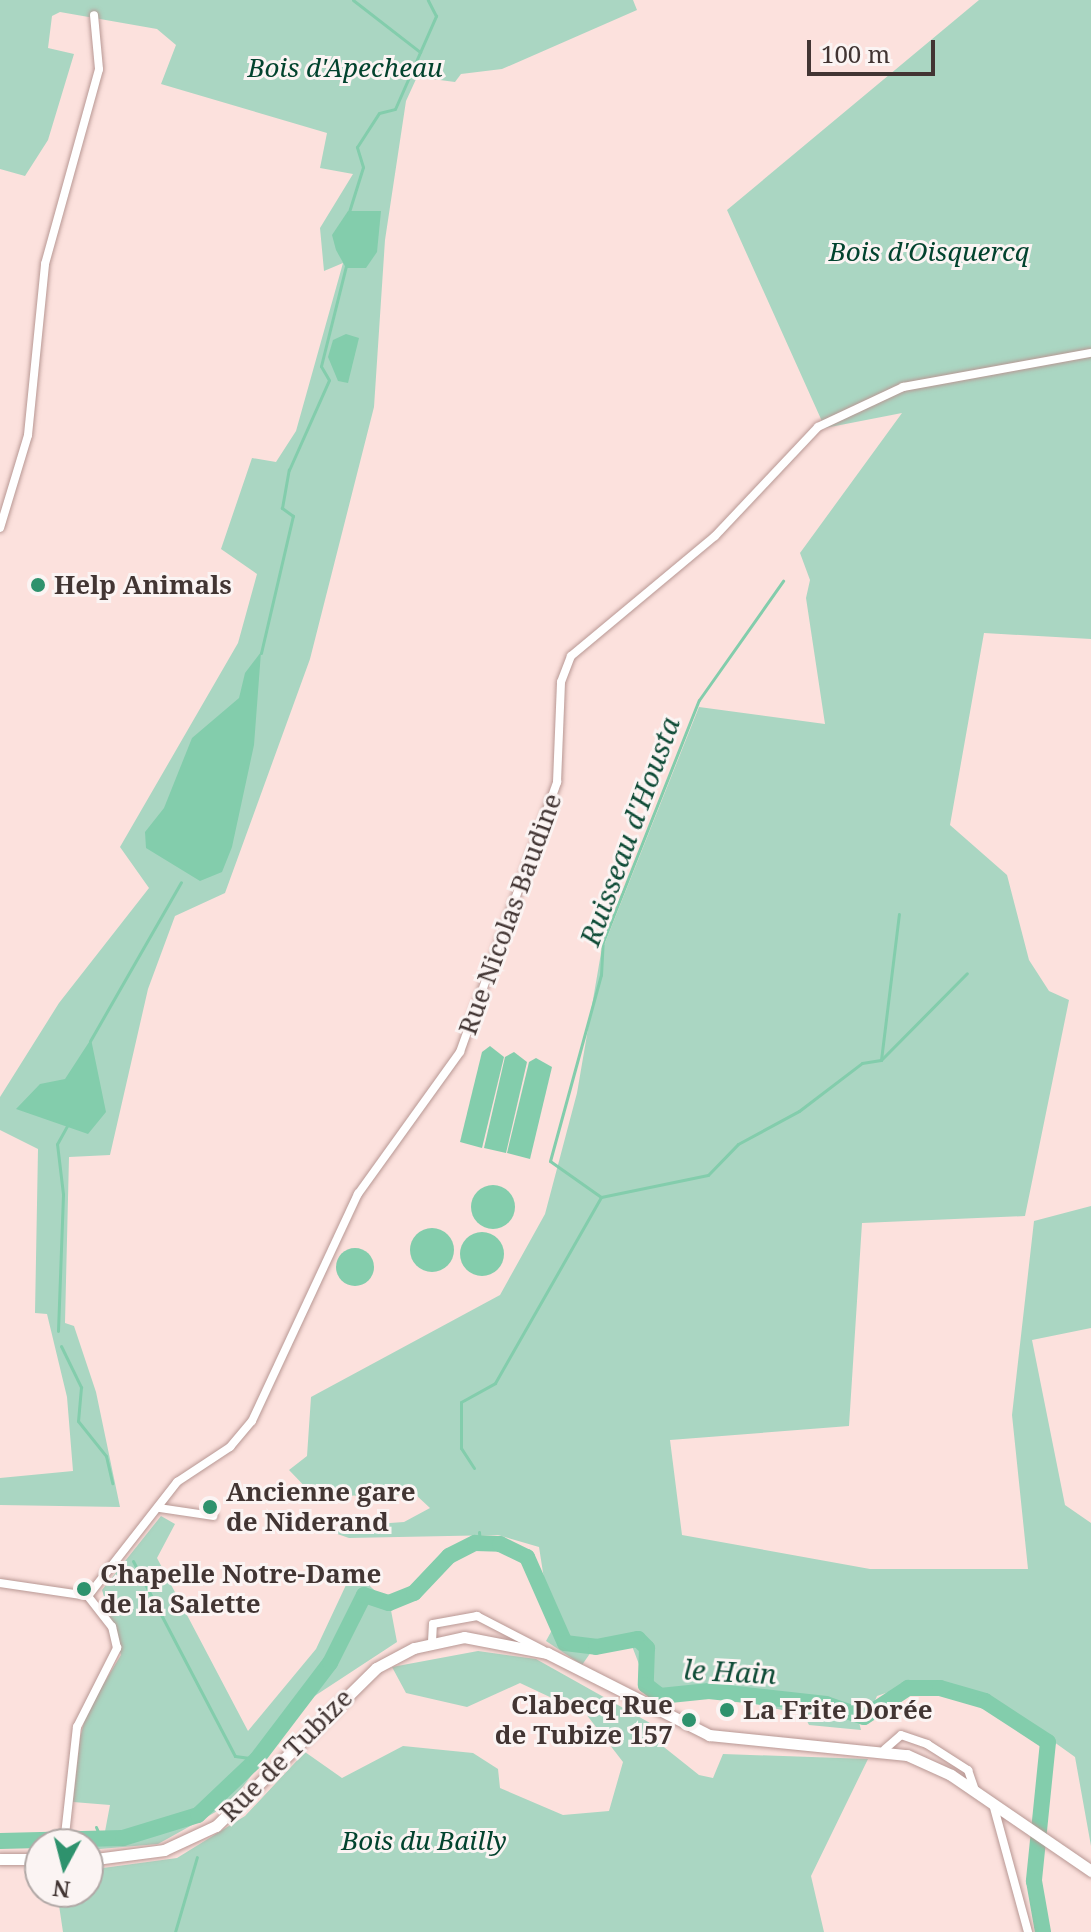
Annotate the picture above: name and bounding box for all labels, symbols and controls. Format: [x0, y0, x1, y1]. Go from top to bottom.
scale bar [811, 24, 939, 74]
text: 100 m [821, 37, 890, 70]
park label: Bois d'Apecheau [247, 52, 443, 84]
park label: Bois d'Oisquercq [829, 236, 1029, 268]
place label: Help Animals [54, 569, 232, 601]
marker: Help Animals [29, 576, 47, 594]
water label: Ruisseau d'Housta [572, 712, 686, 950]
street label: Rue Nicolas Baudine [452, 789, 568, 1039]
place label: Ancienne gare de Niderand [226, 1476, 416, 1538]
marker: Ancienne gare de Niderand [201, 1498, 219, 1516]
place label: Chapelle Notre-Dame de la Salette [100, 1558, 381, 1620]
marker: Chapelle Notre-Dame de la Salette [75, 1580, 93, 1598]
water label: le Hain [683, 1652, 777, 1690]
street label: Rue de Tubize [213, 1682, 359, 1828]
place label: Clabecq Rue de Tubize 157 [495, 1689, 673, 1750]
place label: La Frite Dorée [743, 1694, 933, 1726]
marker: La Frite Dorée [718, 1701, 736, 1719]
marker: Clabecq Rue de Tubize 157 [680, 1711, 698, 1729]
park label: Bois du Bailly [341, 1825, 507, 1857]
north arrow [24, 1828, 104, 1908]
text: N [51, 1874, 72, 1906]

